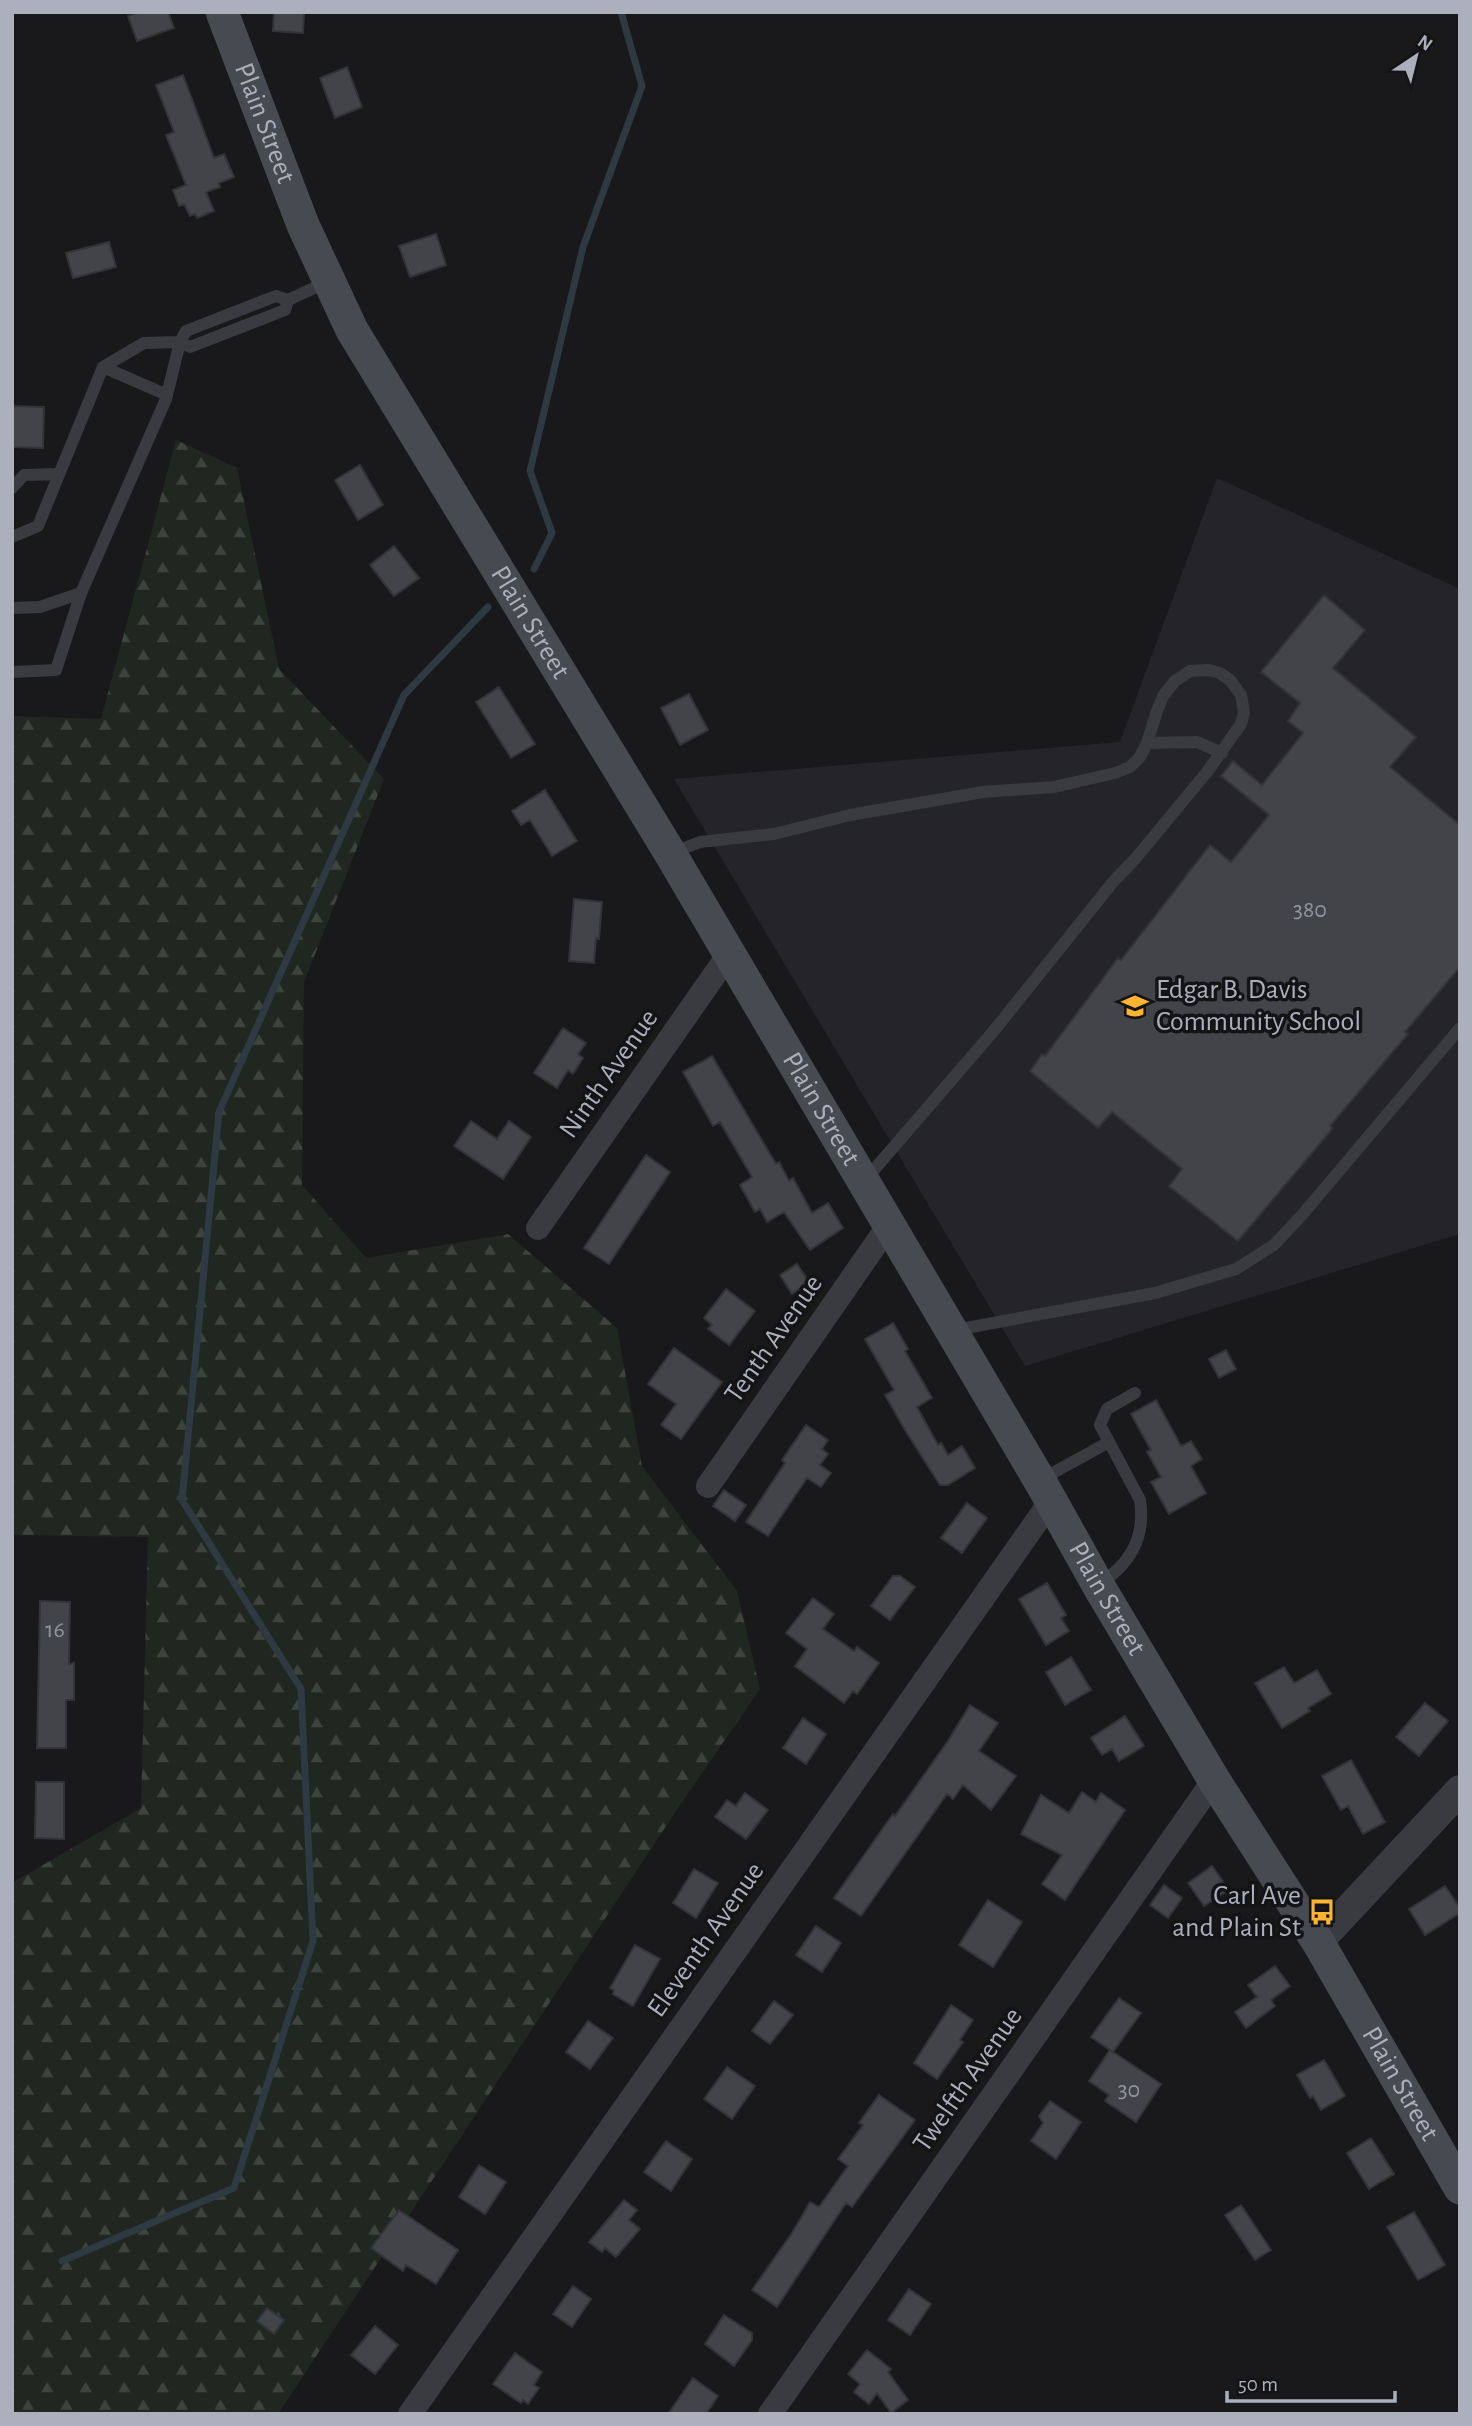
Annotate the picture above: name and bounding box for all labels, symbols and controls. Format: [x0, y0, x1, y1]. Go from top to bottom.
north arrow [1381, 21, 1451, 91]
text: N [1414, 32, 1436, 55]
street label: Plain Street [229, 59, 300, 187]
street label: Plain Street [485, 561, 575, 684]
house number: 380 [1293, 898, 1327, 922]
place label: Edgar B. Davis Community School [1156, 976, 1361, 1036]
school or university icon: Edgar B. Davis Community School [1120, 991, 1150, 1021]
street label: Ninth Avenue [554, 1004, 664, 1144]
street label: Plain Street [777, 1048, 865, 1171]
street label: Tenth Avenue [720, 1270, 828, 1408]
street label: Plain Street [1063, 1537, 1151, 1660]
house number: 16 [45, 1618, 65, 1642]
street label: Eleventh Avenue [642, 1857, 770, 2023]
place label: Carl Ave and Plain St [1172, 1882, 1301, 1942]
bus stop icon: Carl Ave and Plain St [1307, 1897, 1337, 1927]
street label: Twelfth Avenue [908, 2003, 1028, 2157]
street label: Plain Street [1356, 2022, 1444, 2146]
house number: 30 [1118, 2078, 1140, 2102]
scale bar [1227, 2360, 1395, 2404]
text: 50 m [1238, 2374, 1278, 2395]

